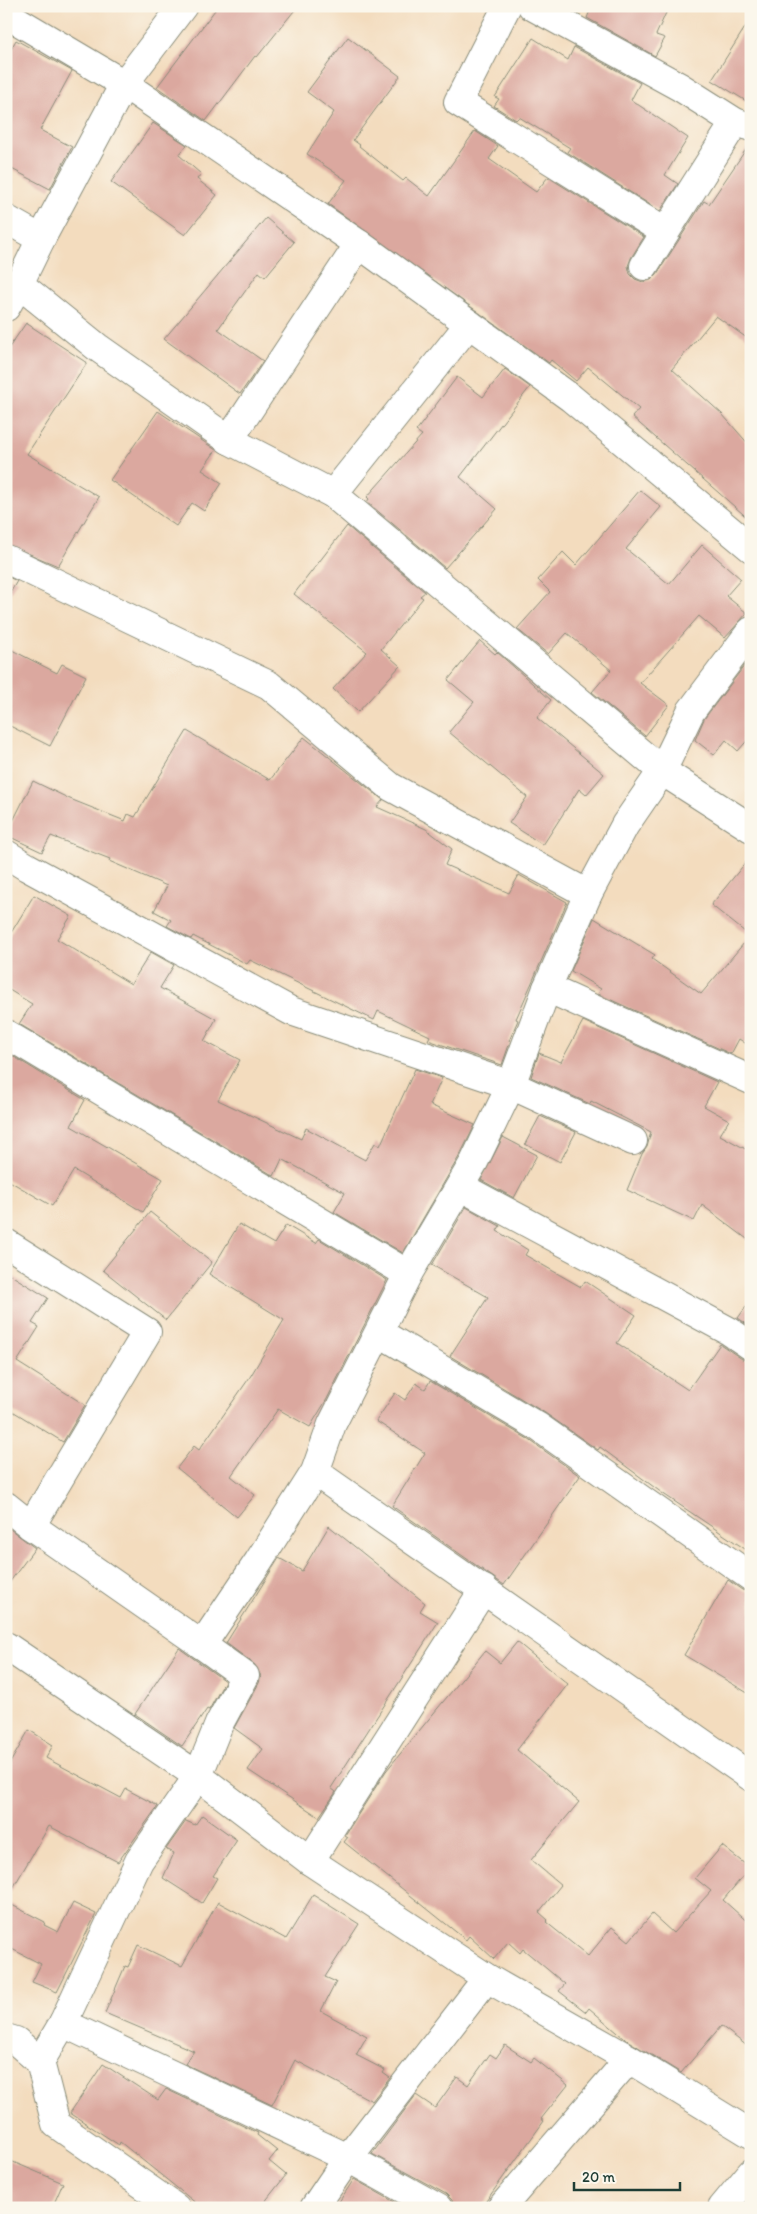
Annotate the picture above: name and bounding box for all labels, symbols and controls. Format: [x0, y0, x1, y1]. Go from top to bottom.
scale bar [574, 2159, 681, 2191]
text: 20 m [582, 2168, 616, 2186]

